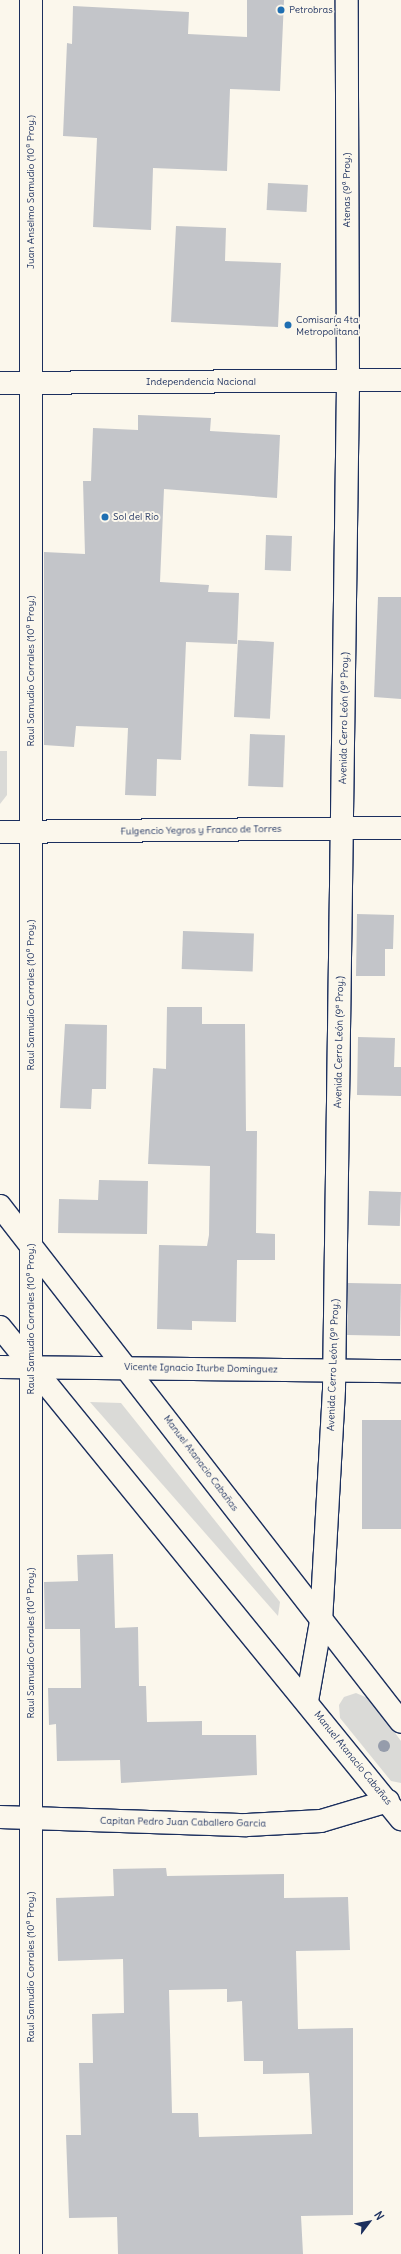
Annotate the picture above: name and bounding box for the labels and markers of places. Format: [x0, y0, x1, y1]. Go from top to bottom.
place label: Petrobras [289, 4, 333, 16]
marker: Petrobras [276, 5, 286, 15]
place label: Comisaría 4ta Metropolitana [296, 313, 359, 336]
marker: Comisaría 4ta Metropolitana [283, 320, 293, 330]
place label: Sol del Río [113, 511, 159, 523]
marker: Sol del Río [100, 512, 110, 522]

